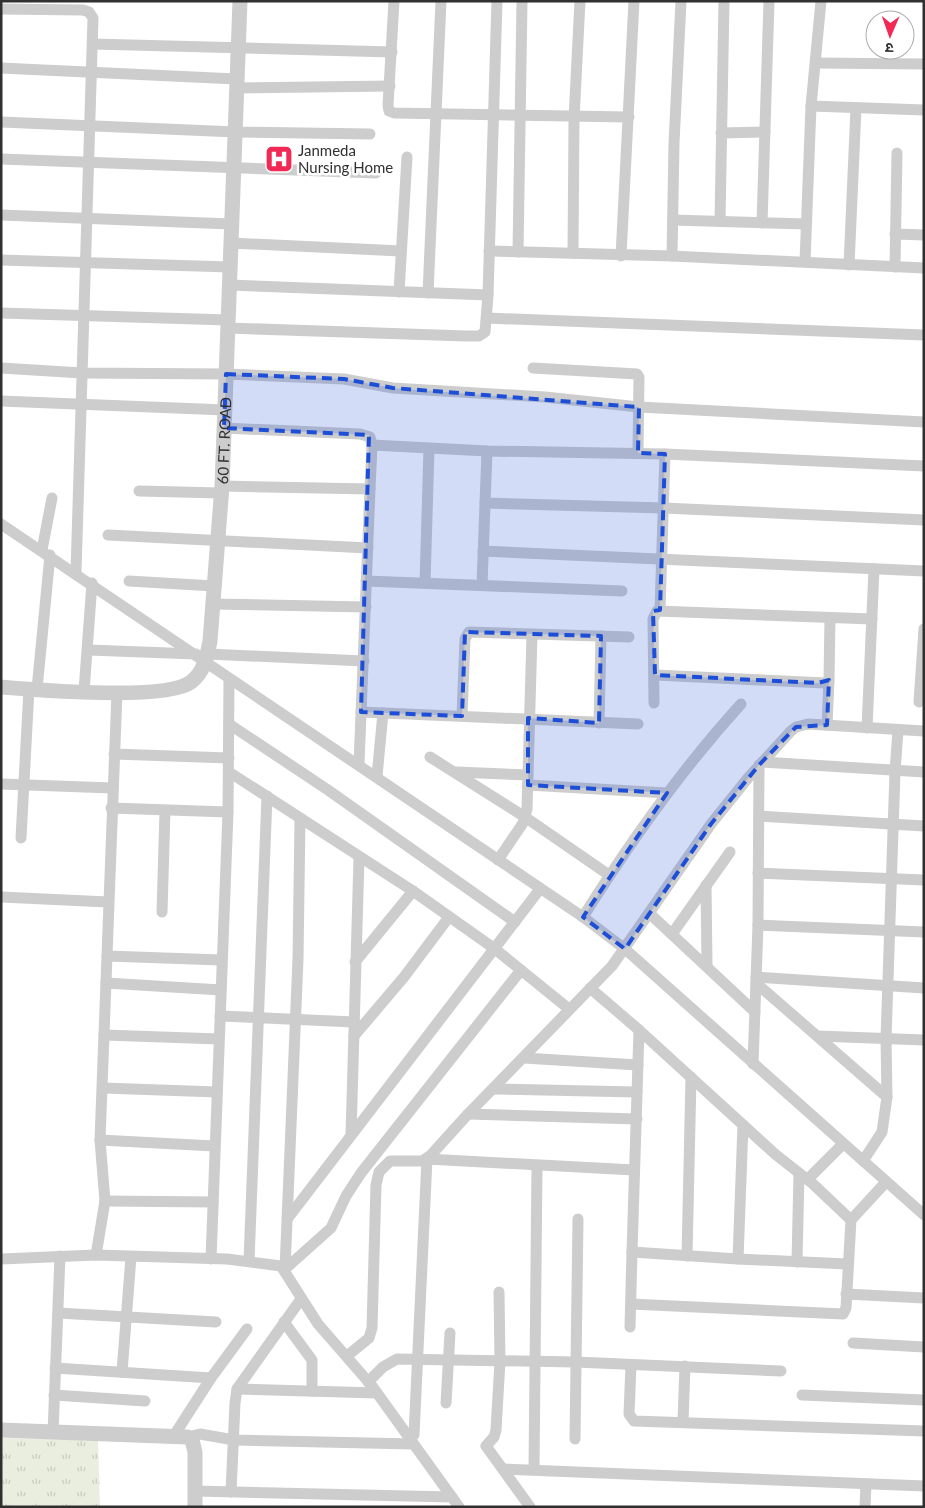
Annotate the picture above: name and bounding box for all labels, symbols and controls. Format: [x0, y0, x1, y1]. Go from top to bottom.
north arrow [865, 10, 915, 60]
text: उ [884, 40, 894, 57]
place label: Janmeda Nursing Home [298, 141, 393, 176]
hospital icon: Janmeda Nursing Home [264, 144, 294, 174]
street label: 60 FT. ROAD [213, 396, 234, 485]

